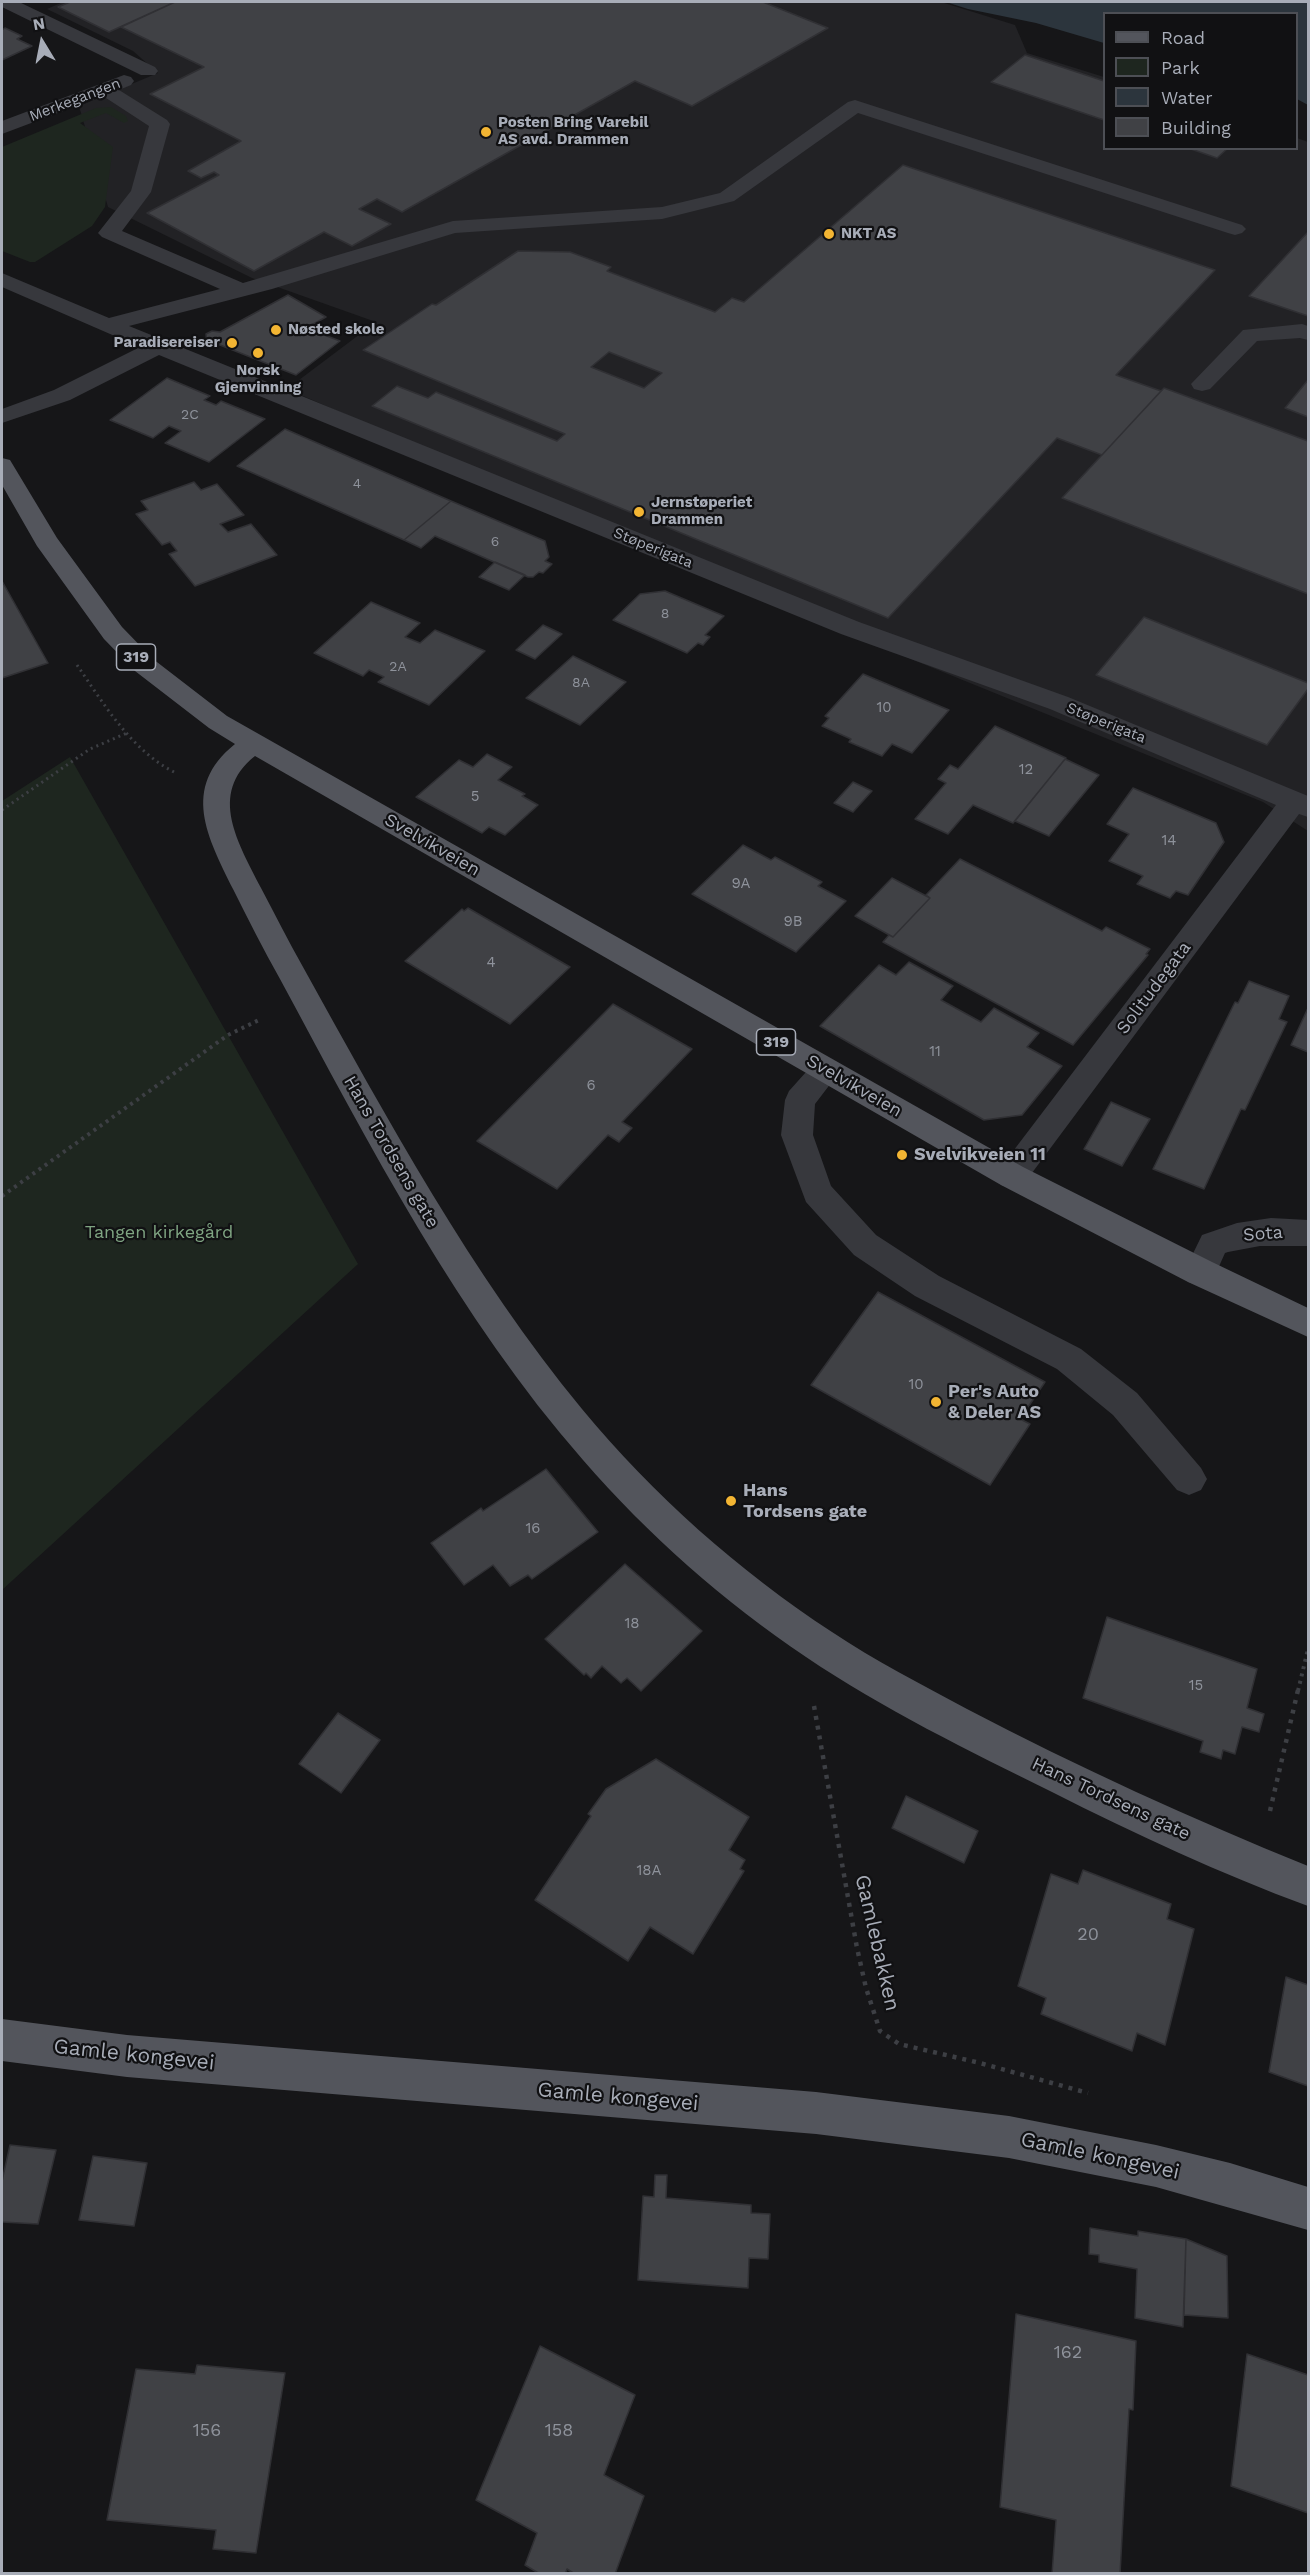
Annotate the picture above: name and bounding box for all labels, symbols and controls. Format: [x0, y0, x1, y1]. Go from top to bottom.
north arrow [12, 12, 72, 72]
legend [1103, 12, 1298, 150]
text: N [31, 13, 46, 34]
text: Road [1161, 27, 1205, 48]
text: Park [1161, 57, 1200, 78]
street label: Merkegangen [27, 74, 123, 126]
text: Water [1161, 87, 1213, 108]
place label: Posten Bring Varebil AS avd. Drammen [498, 114, 648, 149]
text: Building [1161, 117, 1231, 138]
marker: Posten Bring Varebil AS avd. Drammen [479, 125, 493, 139]
place label: NKT AS [841, 225, 896, 243]
marker: NKT AS [822, 227, 836, 241]
place label: Nøsted skole [288, 321, 384, 339]
marker: Nøsted skole [269, 323, 283, 337]
place label: Paradisereiser [113, 334, 220, 352]
marker: Paradisereiser [225, 336, 239, 350]
marker: Norsk Gjenvinning [251, 346, 265, 360]
place label: Norsk Gjenvinning [215, 362, 301, 397]
house number: 2C [181, 407, 199, 423]
house number: 4 [353, 476, 361, 492]
place label: Jernstøperiet Drammen [651, 494, 752, 529]
marker: Jernstøperiet Drammen [632, 505, 646, 519]
street label: Støperigata [611, 524, 695, 572]
house number: 6 [491, 534, 499, 550]
house number: 8 [661, 606, 669, 622]
road number: 319 [116, 644, 156, 670]
house number: 2A [389, 659, 407, 675]
house number: 8A [572, 675, 590, 691]
house number: 10 [876, 699, 892, 717]
street label: Støperigata [1064, 699, 1148, 747]
house number: 12 [1019, 761, 1033, 779]
house number: 5 [471, 788, 479, 806]
street label: Svelvikveien [380, 809, 484, 881]
house number: 14 [1161, 832, 1177, 850]
house number: 9A [731, 875, 751, 893]
house number: 9B [783, 913, 803, 931]
street label: Solitudegata [1112, 938, 1196, 1038]
house number: 4 [486, 954, 496, 972]
road number: 319 [756, 1029, 796, 1055]
house number: 11 [929, 1043, 941, 1061]
street label: Svelvikveien [802, 1050, 906, 1122]
street label: Hans Tordsens gate [339, 1072, 443, 1232]
house number: 6 [586, 1077, 596, 1095]
place label: Svelvikveien 11 [914, 1144, 1046, 1166]
marker: Svelvikveien 11 [895, 1148, 909, 1162]
park label: Tangen kirkegård [85, 1222, 233, 1244]
street label: Sota [1242, 1222, 1284, 1246]
house number: 10 [908, 1376, 924, 1394]
place label: Per's Auto & Deler AS [948, 1381, 1041, 1424]
marker: Per's Auto & Deler AS [929, 1395, 943, 1409]
place label: Hans Tordsens gate [743, 1480, 867, 1522]
marker: Hans Tordsens gate [724, 1494, 738, 1508]
house number: 16 [526, 1520, 540, 1538]
house number: 18 [624, 1615, 640, 1633]
house number: 15 [1189, 1677, 1203, 1695]
street label: Hans Tordsens gate [1028, 1753, 1194, 1845]
house number: 18A [637, 1862, 661, 1880]
street label: Gamlebakken [849, 1872, 905, 2014]
house number: 20 [1077, 1924, 1099, 1946]
street label: Gamle kongevei [52, 2034, 216, 2076]
street label: Gamle kongevei [536, 2077, 700, 2117]
street label: Gamle kongevei [1018, 2127, 1182, 2185]
house number: 162 [1054, 2342, 1082, 2364]
house number: 156 [193, 2420, 221, 2442]
house number: 158 [545, 2420, 573, 2442]

